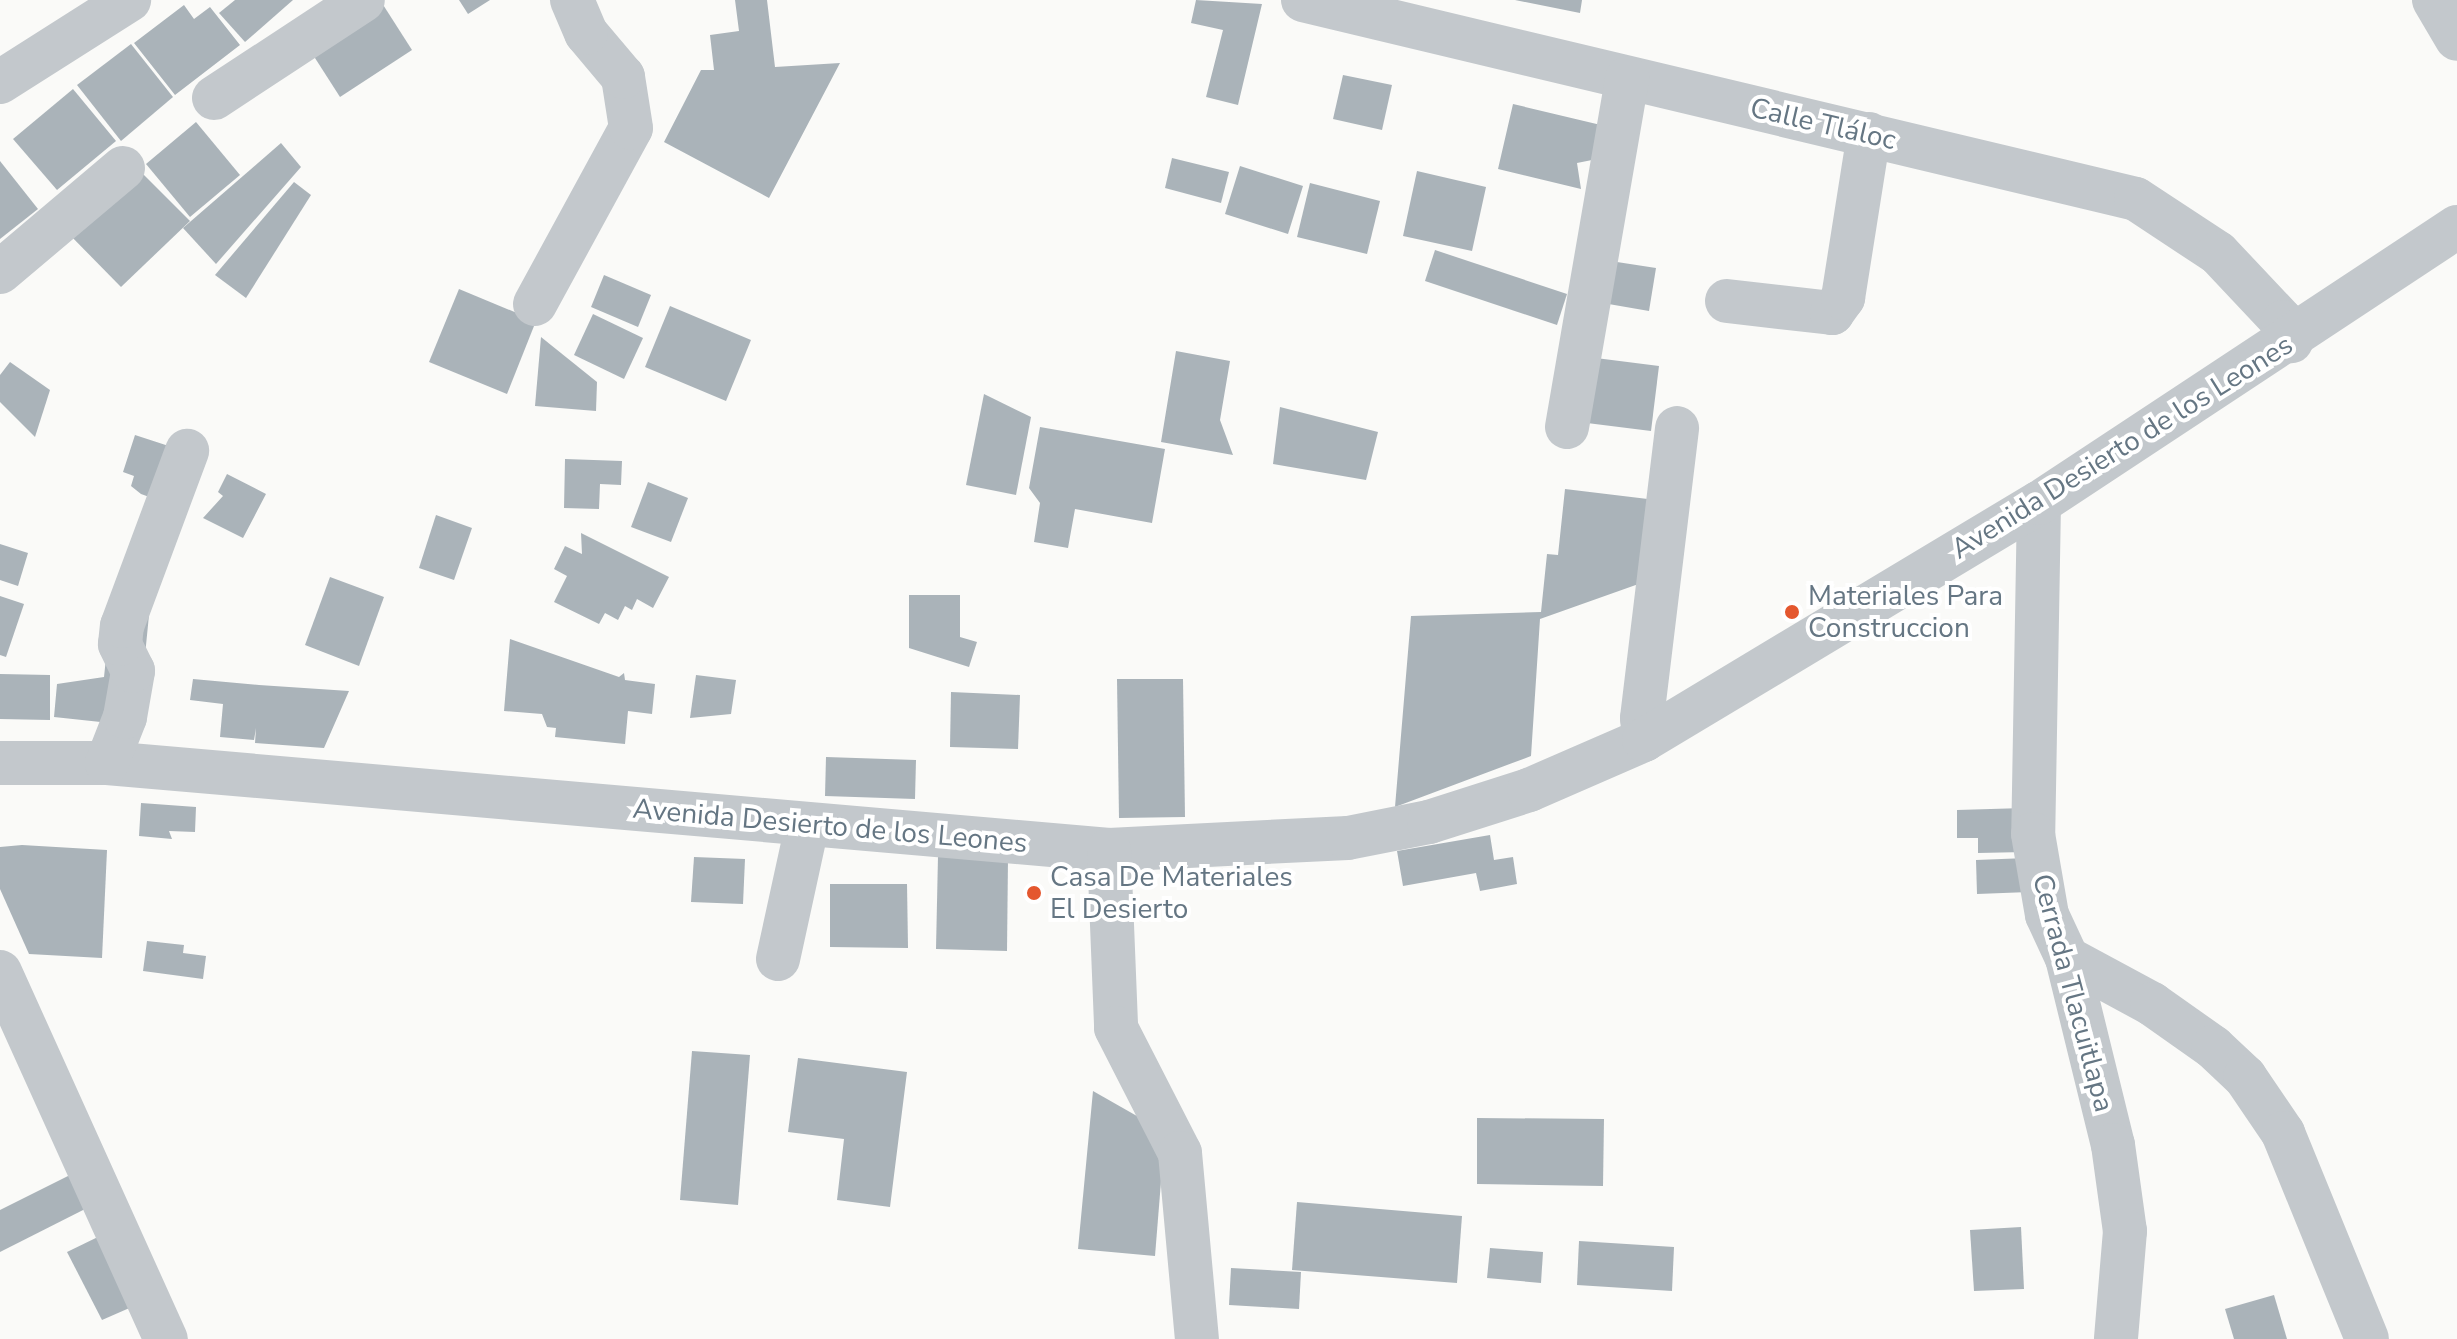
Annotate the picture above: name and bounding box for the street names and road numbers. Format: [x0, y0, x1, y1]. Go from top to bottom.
street label: Calle Tláloc [1747, 91, 1899, 157]
street label: Avenida Desierto de los Leones [1945, 328, 2299, 566]
street label: Avenida Desierto de los Leones [631, 792, 1029, 860]
street label: Cerrada Tlacuitlapa [2025, 870, 2121, 1116]

